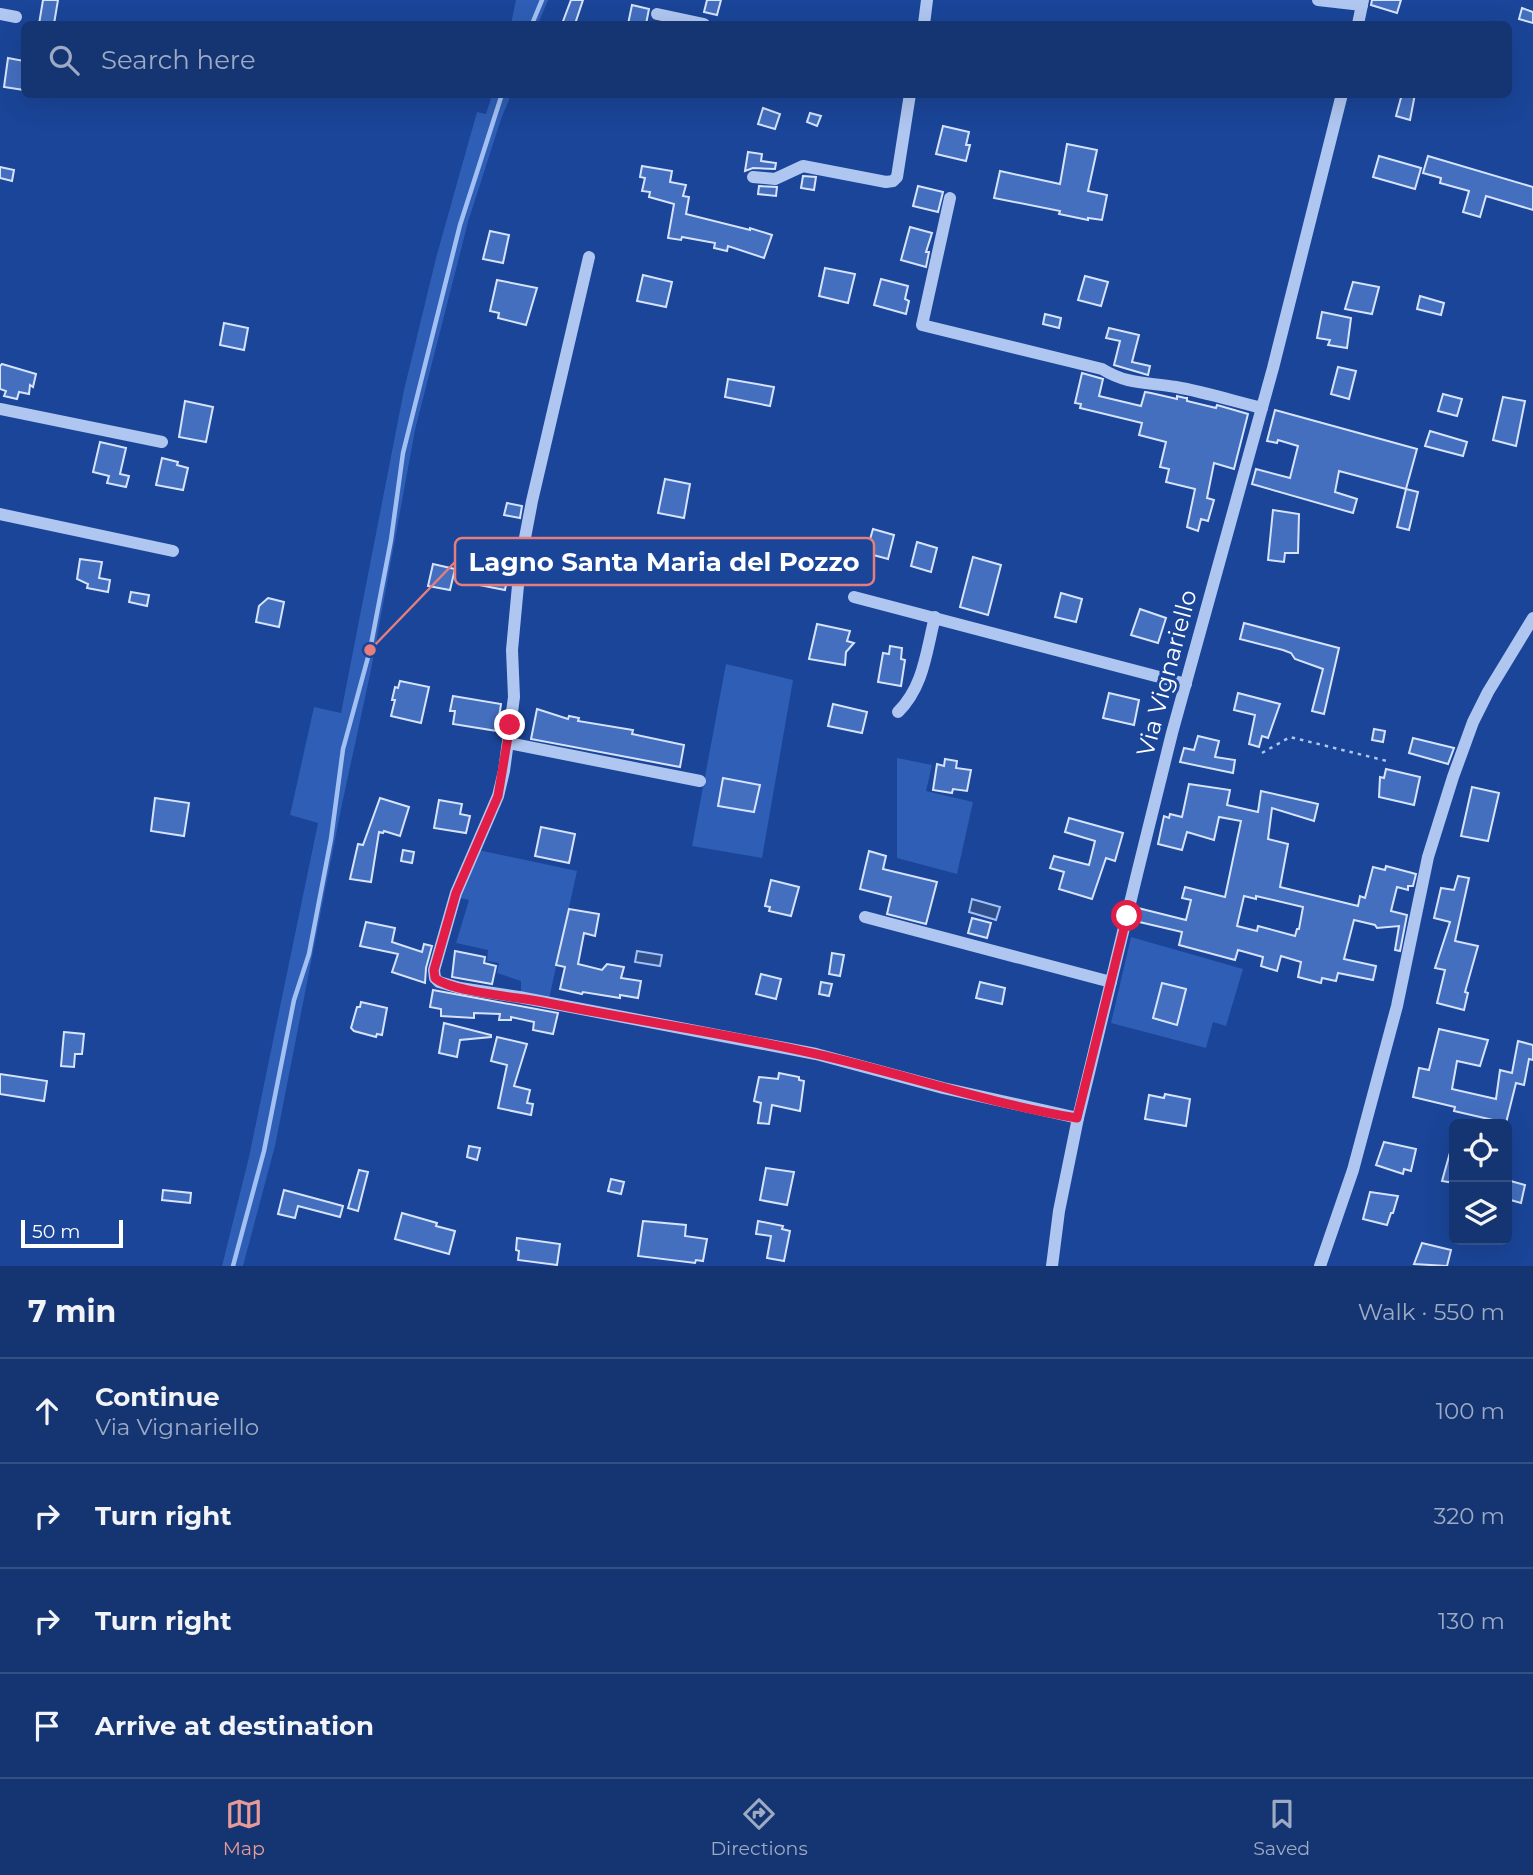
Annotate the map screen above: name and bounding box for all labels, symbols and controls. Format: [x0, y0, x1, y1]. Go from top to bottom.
search box [21, 21, 1512, 98]
icon: search [45, 41, 83, 79]
text: Search here [101, 44, 256, 76]
callout: Lagno Santa Maria del Pozzo [455, 538, 874, 585]
text: Lagno Santa Maria del Pozzo [469, 546, 859, 578]
street label: Via Vignariello [1130, 586, 1203, 759]
route end [494, 709, 525, 740]
route start [1111, 900, 1142, 931]
map controls [1449, 1119, 1512, 1245]
button: locate [1449, 1119, 1512, 1182]
button: layers [1449, 1182, 1512, 1245]
scale bar [21, 1217, 122, 1249]
text: 50 m [32, 1220, 80, 1243]
text: 7 min [28, 1293, 116, 1330]
text: Walk · 550 m [1358, 1298, 1505, 1326]
text: Continue [95, 1381, 220, 1413]
icon: ahead [28, 1392, 66, 1430]
text: 100 m [1436, 1397, 1505, 1425]
text: Via Vignariello [95, 1413, 259, 1441]
icon: right [28, 1497, 66, 1535]
text: Turn right [95, 1500, 231, 1532]
text: 320 m [1433, 1502, 1505, 1530]
icon: right [28, 1602, 66, 1640]
text: Turn right [95, 1605, 231, 1637]
text: 130 m [1438, 1607, 1505, 1635]
icon: arrive [28, 1707, 66, 1745]
text: Arrive at destination [95, 1710, 374, 1742]
tab: Map [223, 1795, 265, 1860]
tab: Directions [710, 1795, 808, 1860]
tab: Saved [1253, 1795, 1310, 1860]

